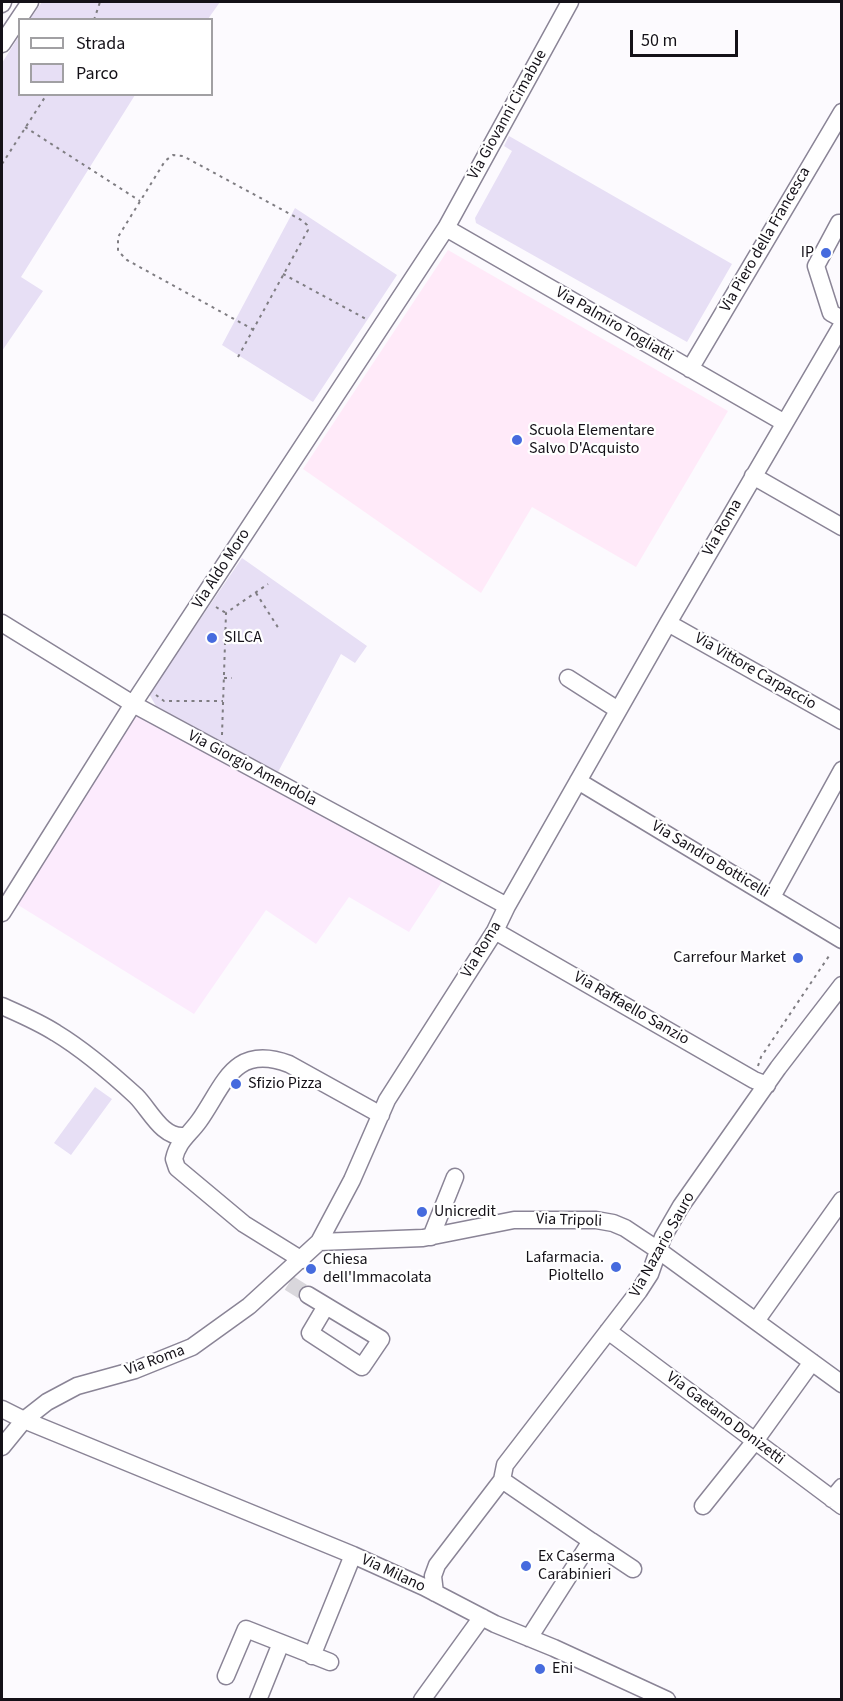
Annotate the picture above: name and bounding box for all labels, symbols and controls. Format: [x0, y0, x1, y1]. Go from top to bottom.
legend [18, 18, 213, 96]
scale bar [633, 18, 741, 56]
text: 50 m [641, 28, 677, 53]
text: Strada [76, 31, 125, 56]
street label: Via Giovanni Cimabue [464, 47, 552, 183]
text: Parco [76, 61, 118, 86]
street label: Via Piero della Francesca [717, 164, 815, 316]
place label: IP [801, 243, 814, 263]
marker: IP [819, 246, 833, 260]
street label: Via Palmiro Togliatti [552, 283, 676, 367]
place label: Scuola Elementare Salvo D'Acquisto [529, 421, 654, 459]
marker: Scuola Elementare Salvo D'Acquisto [510, 433, 524, 447]
street label: Via Roma [699, 496, 747, 560]
street label: Via Aldo Moro [189, 525, 255, 613]
place label: SILCA [224, 628, 262, 648]
street label: Via Vittore Carpaccio [691, 629, 819, 715]
marker: SILCA [205, 631, 219, 645]
street label: Via Giorgio Amendola [184, 727, 320, 811]
street label: Via Sandro Botticelli [648, 817, 772, 903]
street label: Via Roma [458, 918, 506, 982]
place label: Carrefour Market [673, 948, 786, 968]
marker: Carrefour Market [791, 951, 805, 965]
street label: Via Raffaello Sanzio [570, 968, 692, 1050]
place label: Sfizio Pizza [248, 1074, 322, 1094]
marker: Sfizio Pizza [229, 1077, 243, 1091]
street label: Via Nazario Sauro [626, 1189, 700, 1301]
place label: Unicredit [434, 1202, 496, 1222]
marker: Unicredit [415, 1205, 429, 1219]
street label: Via Tripoli [536, 1210, 602, 1232]
place label: Lafarmacia. Pioltello [526, 1248, 604, 1286]
place label: Chiesa dell'Immacolata [323, 1250, 431, 1288]
marker: Lafarmacia. Pioltello [609, 1260, 623, 1274]
marker: Chiesa dell'Immacolata [304, 1262, 318, 1276]
street label: Via Roma [122, 1341, 188, 1381]
street label: Via Gaetano Donizetti [662, 1368, 788, 1470]
place label: Ex Caserma Carabinieri [538, 1547, 615, 1585]
street label: Via Milano [358, 1551, 428, 1597]
marker: Ex Caserma Carabinieri [519, 1559, 533, 1573]
place label: Eni [552, 1659, 573, 1679]
marker: Eni [533, 1662, 547, 1676]

